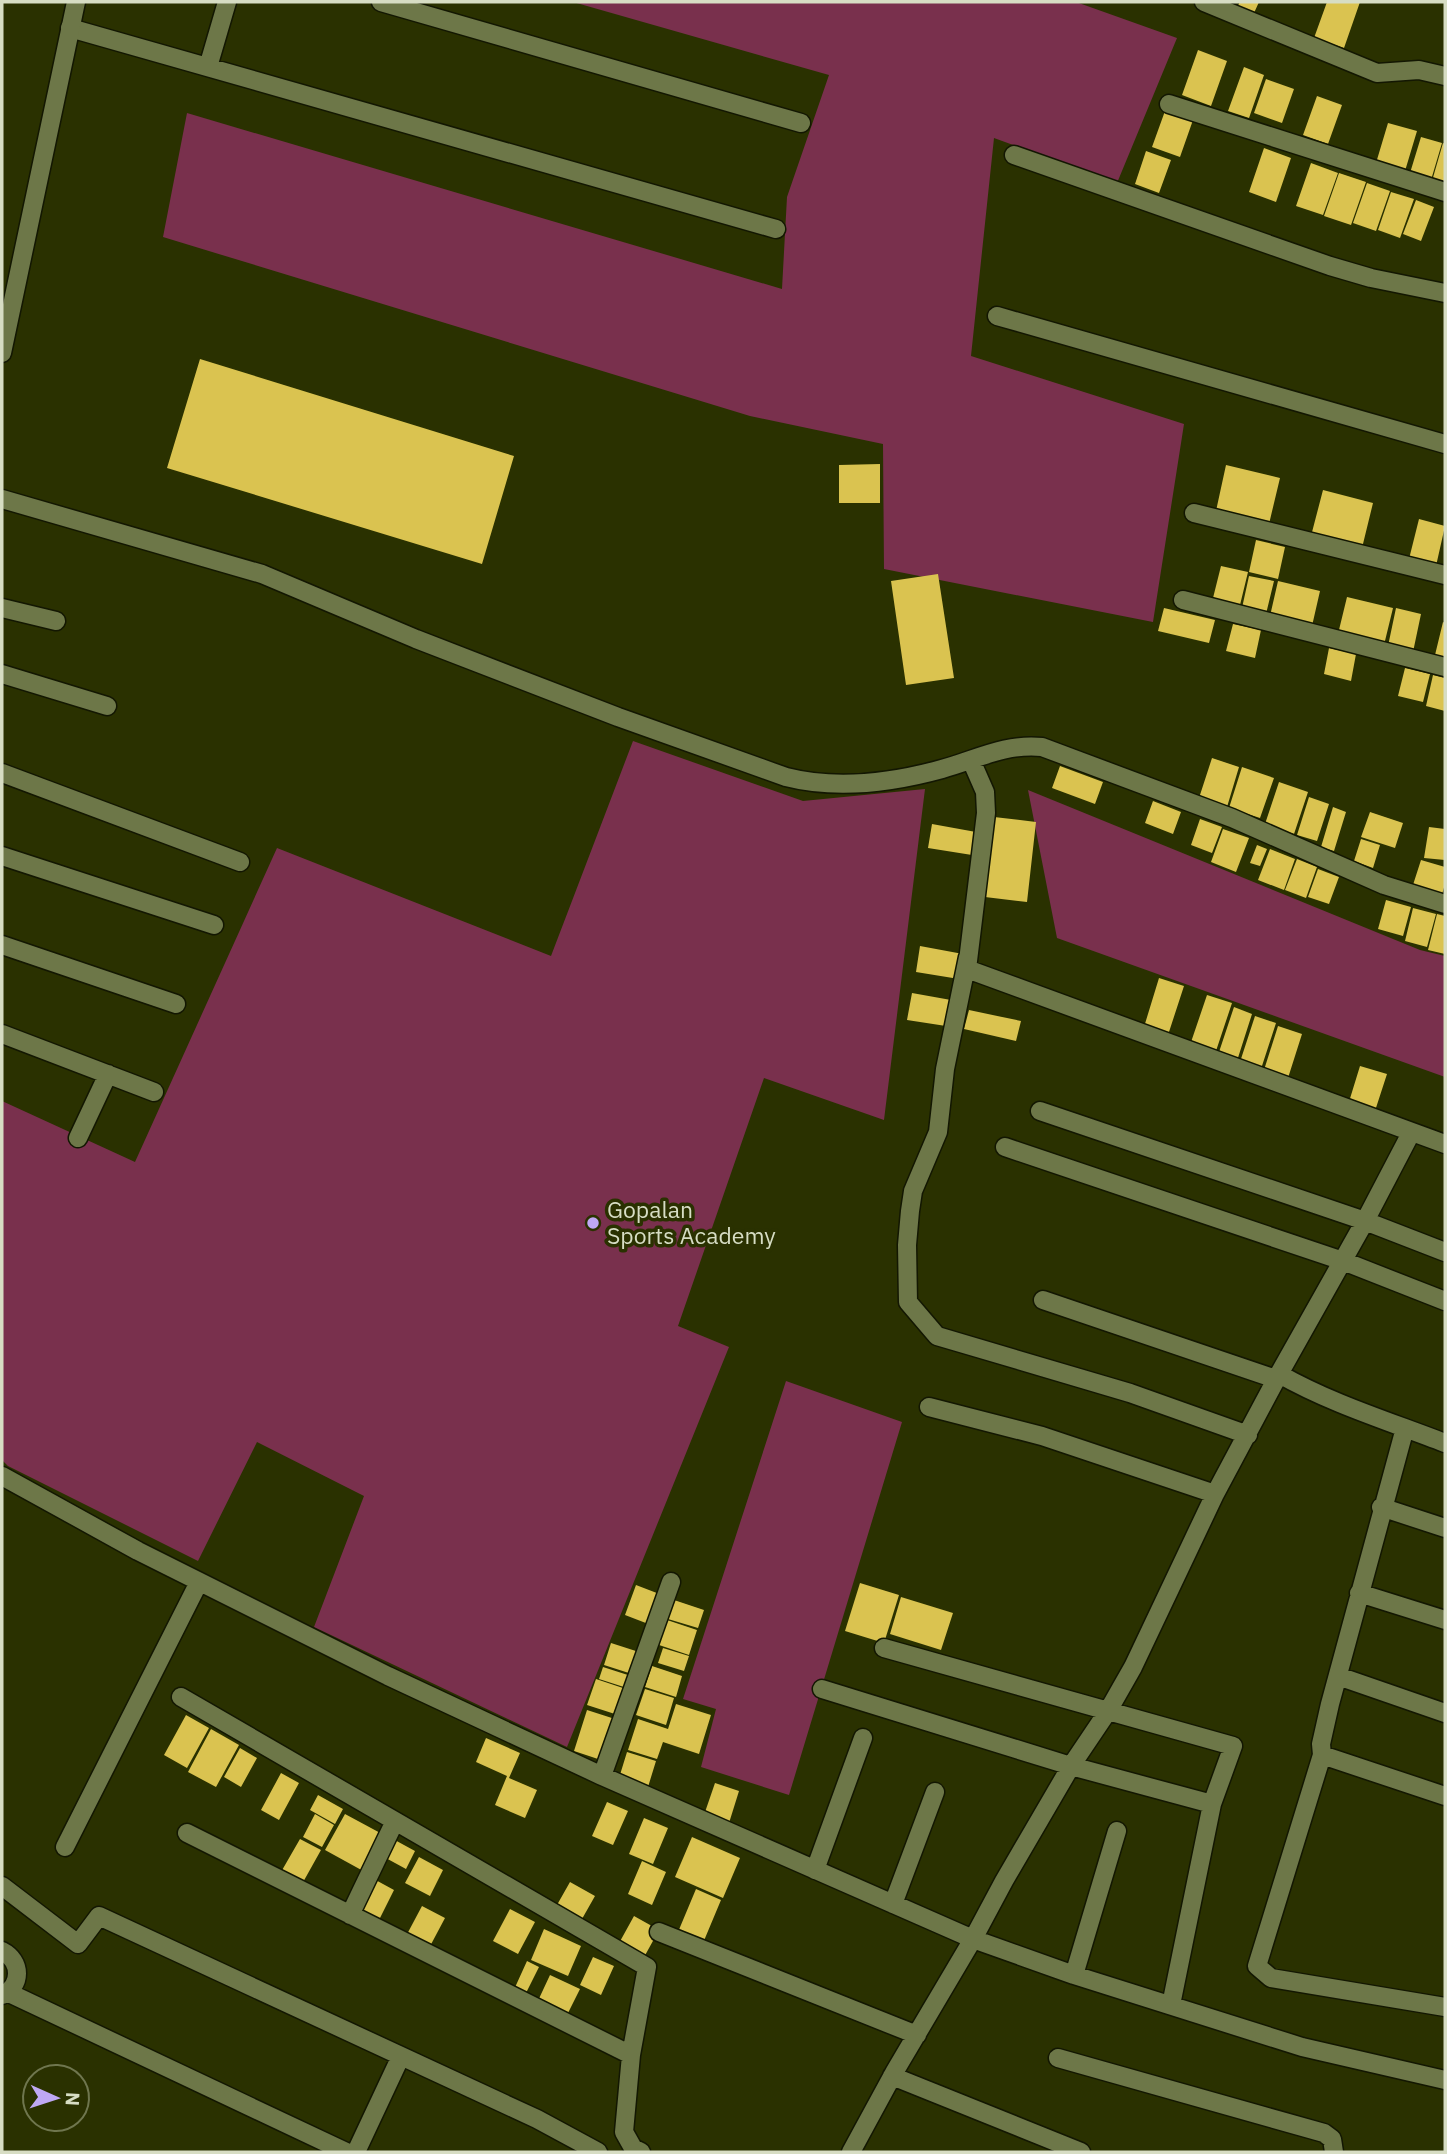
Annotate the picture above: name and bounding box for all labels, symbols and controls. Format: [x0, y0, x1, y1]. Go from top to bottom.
place label: Gopalan Sports Academy [607, 1194, 776, 1250]
marker: Gopalan Sports Academy [585, 1215, 601, 1231]
north arrow [21, 2063, 91, 2133]
text: N [61, 2091, 85, 2106]

